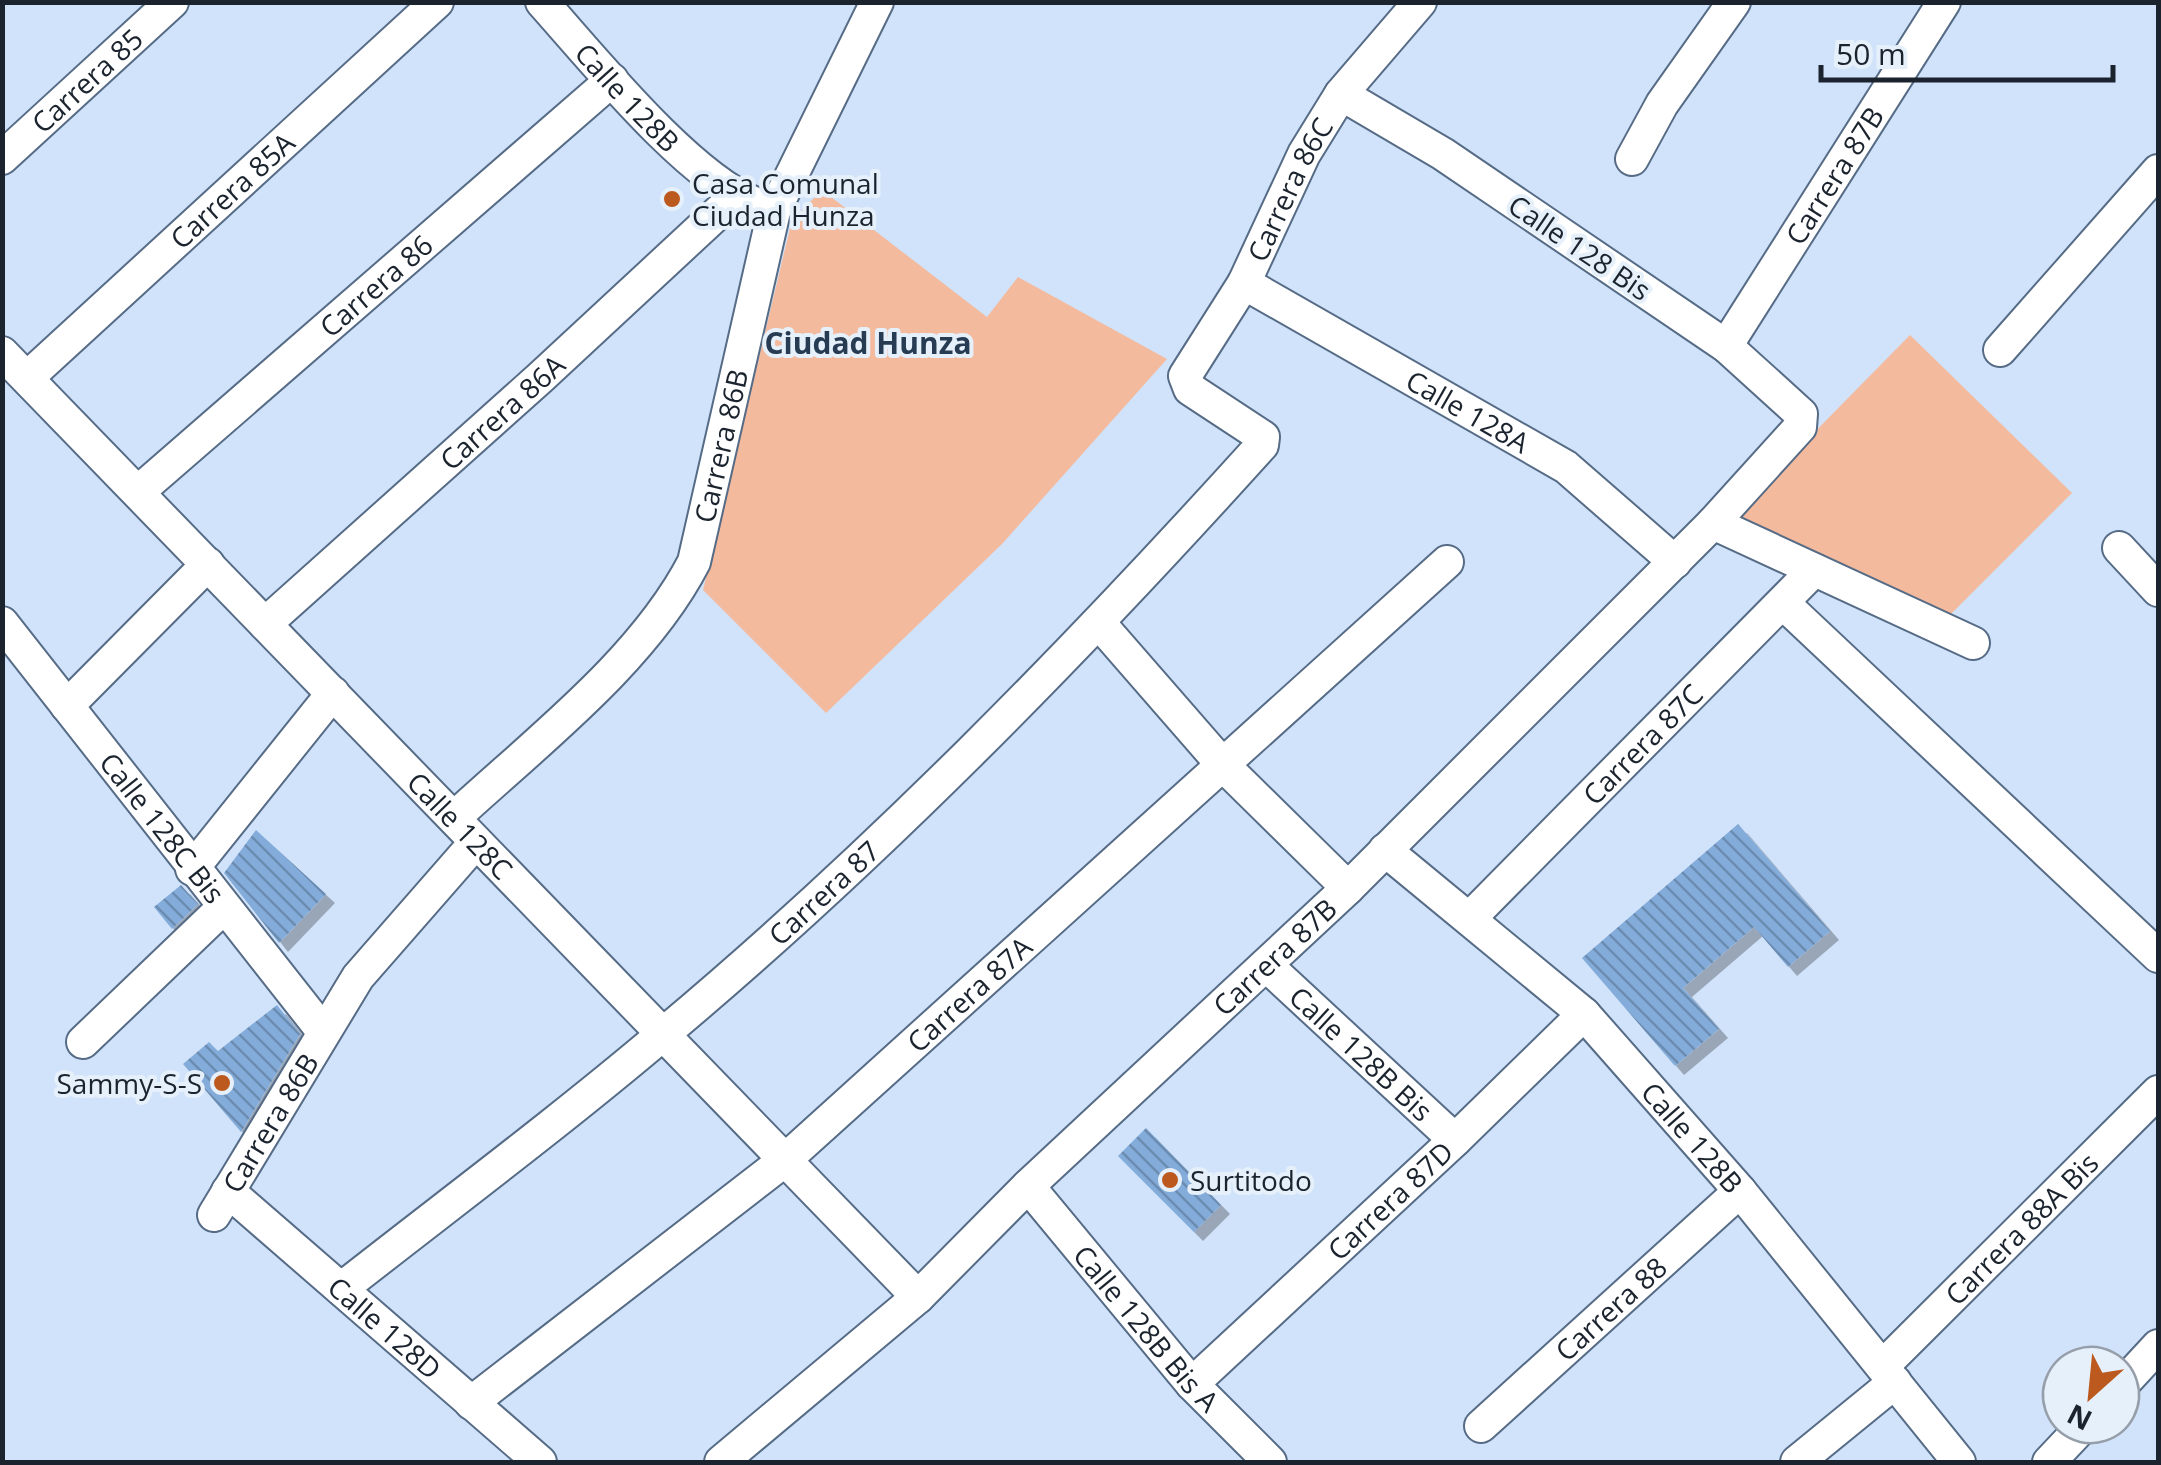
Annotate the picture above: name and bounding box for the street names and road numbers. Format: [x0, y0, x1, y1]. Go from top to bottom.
street label: Carrera 85 [23, 20, 150, 141]
street label: Calle 128B [567, 34, 688, 160]
street label: Carrera 87B [1776, 99, 1892, 252]
street label: Carrera 86C [1238, 110, 1341, 267]
street label: Carrera 85A [162, 123, 302, 257]
street label: Calle 128 Bis [1501, 185, 1659, 309]
street label: Carrera 86 [311, 226, 440, 345]
street label: Carrera 86A [431, 345, 573, 478]
street label: Calle 128A [1399, 361, 1537, 461]
street label: Carrera 86B [685, 365, 756, 526]
street label: Carrera 87C [1574, 675, 1711, 813]
street label: Calle 128C Bis [92, 744, 234, 911]
street label: Calle 128C [399, 763, 521, 887]
street label: Carrera 87 [760, 832, 887, 953]
street label: Carrera 87B [1204, 889, 1345, 1024]
street label: Carrera 87A [898, 927, 1040, 1060]
street label: Calle 128B Bis [1282, 977, 1441, 1129]
street label: Carrera 86B [213, 1046, 327, 1199]
street label: Calle 128B [1633, 1073, 1752, 1201]
street label: Carrera 87D [1319, 1133, 1461, 1268]
street label: Carrera 88A Bis [1936, 1144, 2106, 1313]
street label: Calle 128B Bis A [1065, 1237, 1228, 1420]
street label: Carrera 88 [1547, 1248, 1675, 1369]
street label: Calle 128D [320, 1268, 450, 1387]

